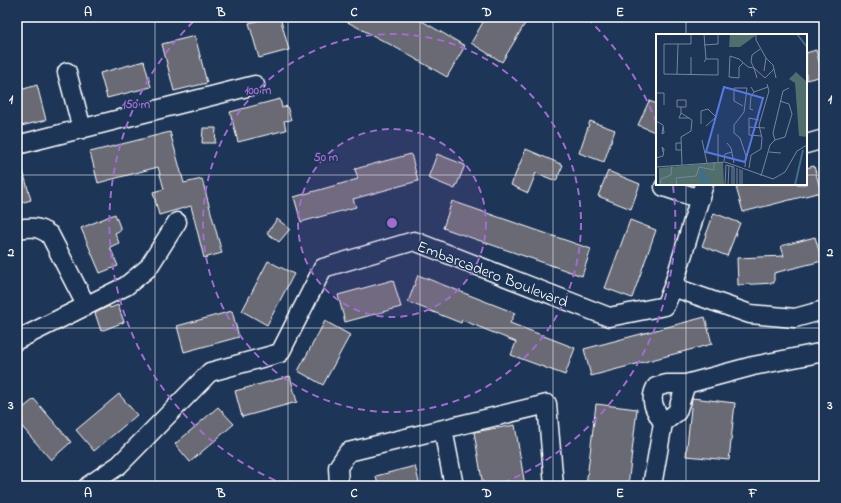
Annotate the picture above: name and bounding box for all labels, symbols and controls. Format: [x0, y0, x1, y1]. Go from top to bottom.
text: A [84, 3, 92, 22]
text: B [216, 3, 226, 22]
text: C [350, 3, 358, 22]
text: D [481, 3, 492, 22]
text: E [616, 3, 624, 22]
text: F [748, 3, 758, 22]
inset map [656, 34, 807, 185]
text: 100 m [245, 82, 272, 100]
text: 1 [9, 90, 14, 109]
text: 1 [828, 90, 833, 109]
text: 150 m [122, 96, 151, 114]
text: 50 m [314, 149, 339, 167]
centre of rings [385, 216, 399, 230]
street label: Embarcadero Boulevard [413, 235, 571, 315]
text: 2 [7, 243, 15, 262]
text: 2 [826, 243, 834, 262]
text: 3 [7, 396, 14, 415]
text: 3 [826, 396, 833, 415]
text: A [84, 484, 92, 503]
text: B [216, 484, 226, 503]
text: C [350, 484, 358, 503]
text: D [481, 484, 492, 503]
text: E [616, 484, 624, 503]
text: F [748, 484, 758, 503]

